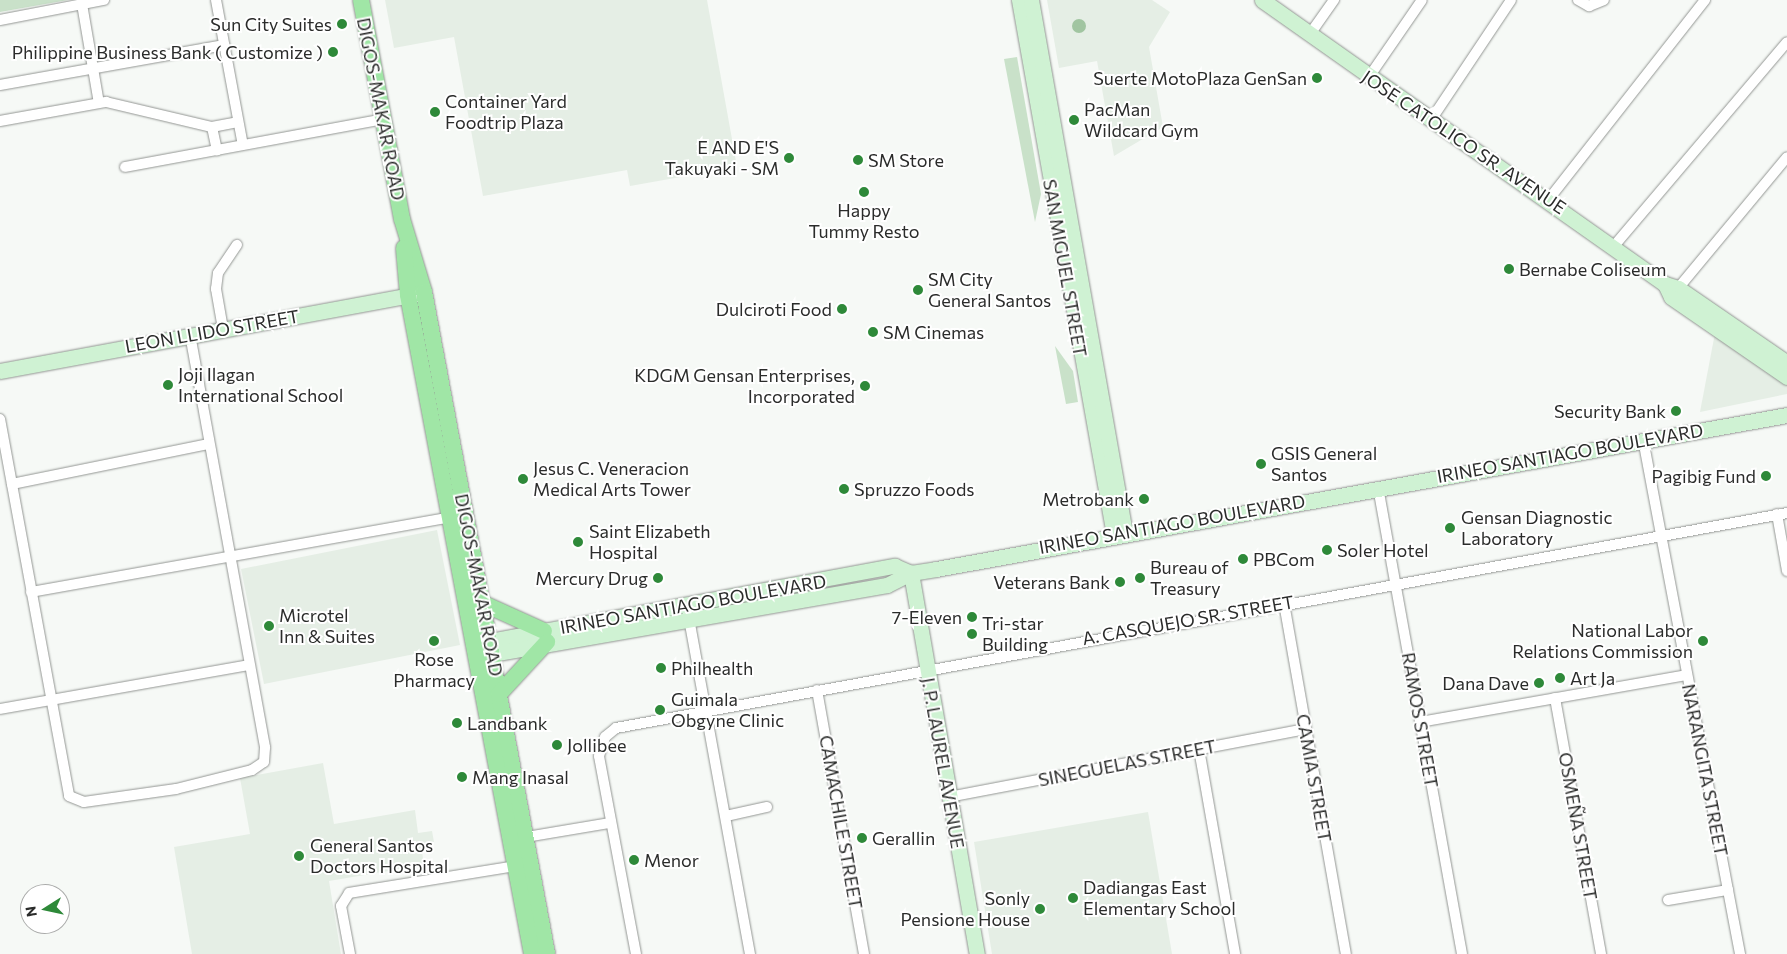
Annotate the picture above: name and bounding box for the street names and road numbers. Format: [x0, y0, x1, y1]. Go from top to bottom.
street label: DIGOS-MAKAR ROAD [353, 16, 409, 202]
street label: JOSE CATOLICO SR. AVENUE [1358, 66, 1570, 218]
street label: SAN MIGUEL STREET [1039, 178, 1091, 358]
street label: LEON LLIDO STREET [123, 305, 301, 357]
street label: IRINEO SANTIAGO BOULEVARD [1435, 419, 1705, 487]
street label: IRINEO SANTIAGO BOULEVARD [1037, 490, 1307, 558]
street label: DIGOS-MAKAR ROAD [451, 492, 507, 678]
street label: IRINEO SANTIAGO BOULEVARD [558, 570, 828, 638]
street label: A. CASQUEJO SR. STREET [1081, 591, 1295, 649]
street label: RAMOS STREET [1397, 651, 1443, 789]
street label: J. P. LAUREL AVENUE [917, 676, 969, 850]
street label: NARANGITA STREET [1678, 682, 1732, 858]
street label: CAMIA STREET [1292, 712, 1336, 844]
street label: CAMACHILE STREET [815, 733, 867, 911]
street label: SINEGUELAS STREET [1036, 735, 1218, 791]
street label: OSMEÑA STREET [1554, 751, 1602, 901]

